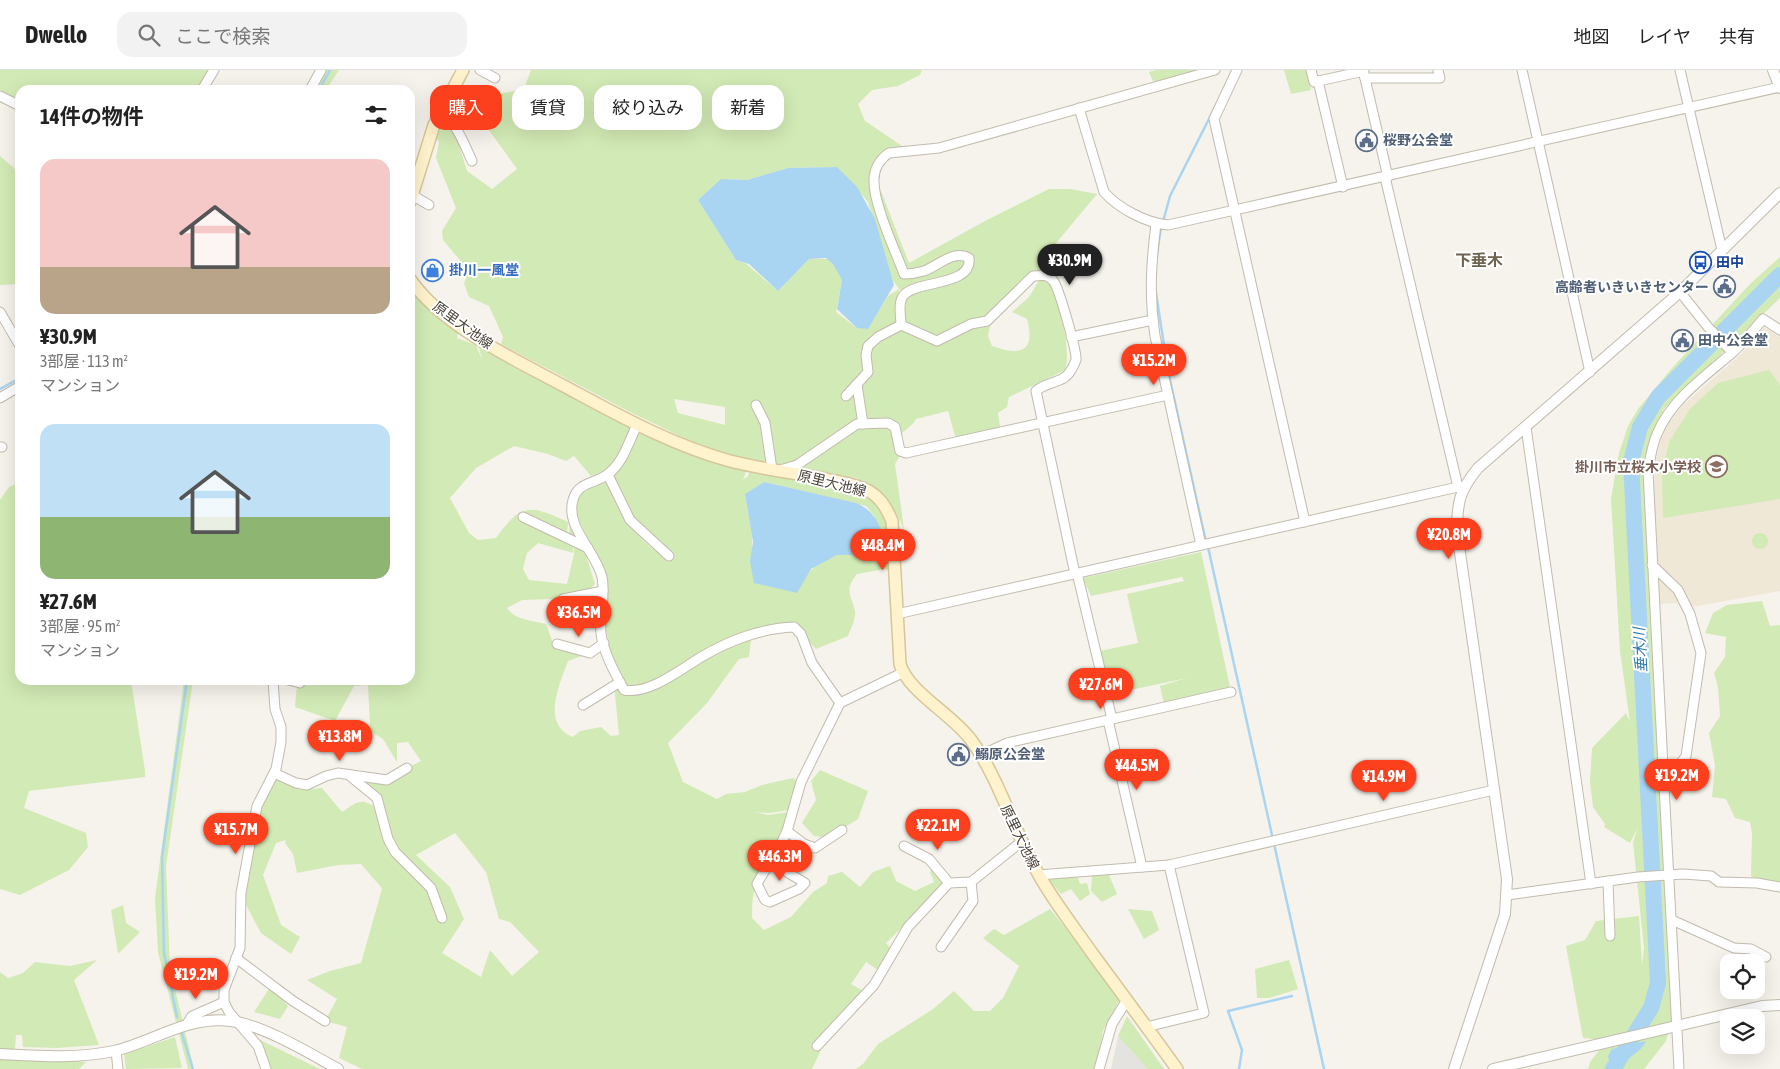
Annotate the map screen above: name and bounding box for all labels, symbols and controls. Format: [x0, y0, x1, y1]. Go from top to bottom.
search box [117, 12, 467, 57]
text: Dwello [25, 21, 87, 48]
icon: search [135, 21, 163, 49]
text: ここで検索 [175, 25, 270, 47]
text: 地図 [1574, 26, 1610, 47]
text: レイヤ [1638, 26, 1691, 47]
text: 共有 [1719, 26, 1755, 47]
chip: 購入 [430, 85, 502, 130]
chip: 賃貸 [512, 85, 584, 130]
chip: 絞り込み [594, 85, 702, 130]
chip: 新着 [712, 85, 784, 130]
icon: filters [362, 101, 390, 129]
text: 14件の物件 [40, 104, 144, 128]
public building icon: 桜野公会堂 [1355, 128, 1379, 152]
place label: 桜野公会堂 [1383, 132, 1453, 148]
icon: home [170, 192, 260, 282]
pin: ¥30.9M [1029, 244, 1111, 286]
bus stop icon: 田中 [1688, 250, 1712, 274]
text: ¥30.9M [1048, 251, 1092, 269]
district label: 下垂木 [1455, 251, 1503, 269]
place label: 田中 [1716, 254, 1744, 270]
shop icon: 掛川一風堂 [421, 258, 445, 282]
place label: 掛川一風堂 [449, 262, 519, 278]
public building icon: 高齢者いきいきセンター [1713, 275, 1737, 299]
place label: 高齢者いきいきセンター [1555, 279, 1709, 295]
street label: 原里大池線 [430, 298, 496, 352]
text: ¥30.9M [40, 324, 97, 348]
public building icon: 田中公会堂 [1670, 328, 1694, 352]
place label: 田中公会堂 [1698, 332, 1768, 348]
pin: ¥15.2M [1113, 344, 1195, 386]
text: ¥15.2M [1132, 351, 1176, 369]
text: 3部屋 · 113 m² [40, 352, 128, 370]
text: マンション [40, 376, 120, 394]
school or university icon: 掛川市立桜木小学校 [1705, 455, 1729, 479]
icon: home [170, 457, 260, 547]
place label: 掛川市立桜木小学校 [1575, 459, 1701, 475]
street label: 原里大池線 [796, 467, 868, 499]
pin: ¥20.8M [1408, 518, 1490, 560]
text: ¥20.8M [1427, 525, 1471, 543]
pin: ¥48.4M [842, 528, 924, 571]
text: ¥48.4M [861, 536, 905, 554]
text: ¥27.6M [40, 589, 97, 613]
pin: ¥36.5M [538, 596, 620, 638]
text: ¥36.5M [557, 603, 601, 621]
text: 3部屋 · 95 m² [40, 617, 121, 635]
water label: 垂木川 [1630, 625, 1650, 673]
text: マンション [40, 641, 120, 659]
pin: ¥27.6M [1060, 668, 1142, 710]
text: ¥27.6M [1079, 675, 1123, 693]
pin: ¥13.8M [299, 720, 381, 762]
text: ¥13.8M [318, 727, 362, 745]
public building icon: 鰯原公会堂 [947, 742, 971, 766]
place label: 鰯原公会堂 [975, 746, 1045, 762]
pin: ¥44.5M [1096, 748, 1178, 791]
text: ¥44.5M [1115, 756, 1159, 774]
pin: ¥19.2M [1636, 758, 1718, 801]
pin: ¥14.9M [1343, 760, 1425, 802]
text: ¥19.2M [1655, 766, 1699, 784]
text: ¥14.9M [1362, 767, 1406, 785]
street label: 原里大池線 [997, 802, 1043, 872]
pin: ¥22.1M [897, 808, 979, 851]
pin: ¥15.7M [195, 812, 277, 855]
text: ¥22.1M [916, 816, 960, 834]
text: ¥15.7M [214, 820, 258, 838]
pin: ¥46.3M [739, 840, 821, 882]
text: ¥46.3M [758, 847, 802, 865]
map controls [1720, 954, 1765, 1054]
button: locate [1720, 954, 1765, 999]
pin: ¥19.2M [155, 958, 237, 1000]
text: ¥19.2M [174, 965, 218, 983]
button: layers [1720, 1009, 1765, 1054]

